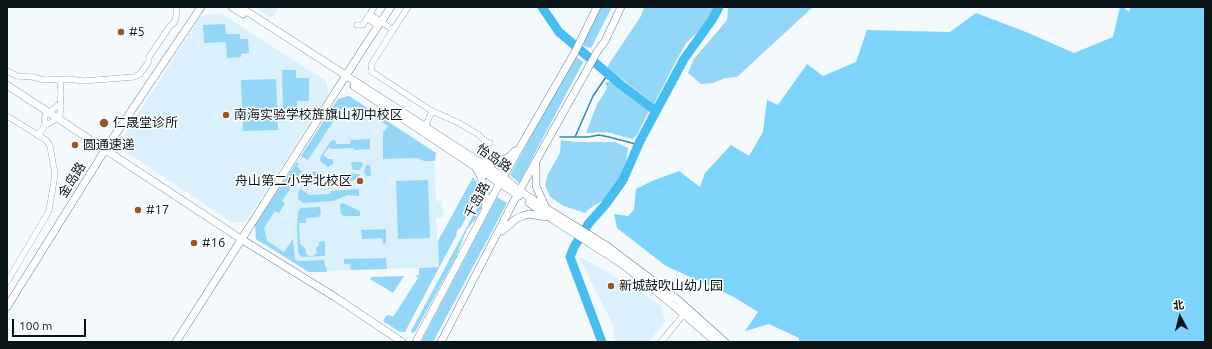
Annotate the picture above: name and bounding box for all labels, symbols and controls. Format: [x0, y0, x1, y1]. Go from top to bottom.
place label: #5 [129, 24, 145, 40]
marker: #5 [116, 27, 126, 37]
place label: 南海实验学校旌旗山初中校区 [234, 107, 403, 123]
marker: 南海实验学校旌旗山初中校区 [221, 110, 231, 120]
place label: 仁晟堂诊所 [113, 115, 178, 131]
marker: 仁晟堂诊所 [98, 117, 110, 129]
place label: 圆通速递 [83, 137, 135, 153]
marker: 圆通速递 [70, 140, 80, 150]
street label: 怡岛路 [473, 141, 515, 175]
street label: 金岛路 [55, 159, 89, 201]
place label: 舟山第二小学北校区 [235, 173, 352, 189]
marker: 舟山第二小学北校区 [355, 176, 365, 186]
street label: 千岛路 [461, 179, 493, 221]
place label: #17 [146, 202, 169, 218]
marker: #17 [133, 205, 143, 215]
place label: #16 [202, 235, 225, 251]
marker: #16 [189, 238, 199, 248]
place label: 新城鼓吹山幼儿园 [619, 278, 723, 294]
marker: 新城鼓吹山幼儿园 [606, 281, 616, 291]
north arrow [1160, 297, 1200, 337]
text: 北 [1172, 298, 1185, 312]
scale bar [14, 311, 88, 337]
text: 100 m [19, 319, 52, 332]

